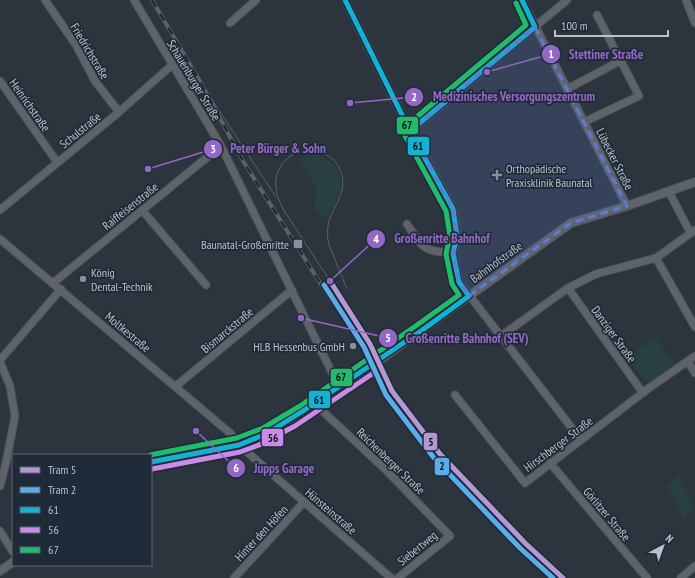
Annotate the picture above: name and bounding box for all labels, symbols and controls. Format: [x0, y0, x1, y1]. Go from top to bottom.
scale bar [555, 12, 668, 38]
text: 100 m [561, 18, 588, 33]
street label: Friedrichstraße [67, 20, 113, 82]
street label: Schauenburger Straße [164, 37, 224, 123]
callout: Stettiner Straße [541, 42, 652, 67]
text: 1 [548, 46, 554, 61]
text: Stettiner Straße [569, 46, 644, 63]
street label: Heinrichstraße [6, 76, 54, 134]
callout: Medizinisches Versorgungszentrum [404, 84, 603, 109]
text: Medizinisches Versorgungszentrum [433, 88, 595, 105]
text: 2 [411, 89, 417, 104]
street label: Schulstraße [56, 109, 104, 151]
line badge: 67 [396, 116, 419, 135]
text: 67 [402, 118, 412, 132]
street label: Lübecker Straße [593, 126, 637, 192]
callout: Peter Bürger & Sohn [203, 136, 334, 161]
line badge: 61 [407, 136, 430, 156]
text: 61 [413, 139, 423, 153]
text: Peter Bürger & Sohn [230, 140, 326, 157]
text: 3 [210, 141, 216, 156]
place label: Orthopädische Praxisklinik Baunatal [506, 161, 592, 190]
marker: Orthopädische Praxisklinik Baunatal [491, 169, 503, 181]
street label: Raiffeisenstraße [99, 179, 161, 233]
callout: Großenritte Bahnhof [366, 226, 497, 251]
text: Großenritte Bahnhof [394, 230, 491, 247]
text: 4 [373, 231, 379, 246]
place label: Baunatal-Großenritte [201, 237, 289, 252]
marker: Baunatal-Großenritte [292, 238, 304, 250]
street label: Bahnhofstraße [467, 238, 525, 286]
place label: König Dental-Technik [91, 265, 153, 294]
marker: König Dental-Technik [78, 274, 88, 284]
street label: Danziger Straße [588, 303, 640, 365]
street label: Bismarckstraße [198, 304, 256, 356]
street label: Moltkestraße [102, 309, 154, 355]
callout: Großenritte Bahnhof (SEV) [378, 326, 537, 351]
text: 5 [385, 330, 391, 345]
text: Großenritte Bahnhof (SEV) [405, 330, 529, 347]
place label: HLB Hessenbus GmbH [253, 339, 345, 354]
marker: HLB Hessenbus GmbH [348, 341, 358, 351]
line badge: 67 [330, 368, 353, 387]
text: 67 [336, 370, 346, 384]
line badge: 61 [308, 390, 331, 409]
text: 61 [314, 393, 324, 407]
street label: Hirschberger Straße [520, 413, 596, 475]
street label: Reichenberger Straße [354, 425, 428, 497]
line badge: 56 [261, 428, 284, 447]
text: 56 [268, 431, 278, 445]
line badge: 5 [423, 432, 438, 451]
text: 5 [428, 435, 434, 449]
legend [12, 454, 152, 566]
callout: Jupps Garage [226, 456, 323, 481]
line badge: 2 [434, 457, 450, 476]
text: 2 [439, 459, 445, 473]
text: 6 [233, 460, 239, 475]
text: Jupps Garage [253, 460, 315, 477]
text: Tram 5 [48, 462, 76, 477]
text: Tram 2 [48, 482, 76, 497]
street label: Görlitzer Straße [580, 484, 634, 544]
street label: Hünsteinstraße [302, 485, 360, 537]
text: 61 [48, 502, 59, 517]
street label: Hinter den Höfen [231, 502, 291, 564]
text: 56 [48, 522, 59, 537]
north arrow [643, 526, 683, 566]
street label: Siebertweg [394, 527, 440, 569]
text: N [663, 531, 676, 546]
text: 67 [48, 542, 59, 557]

